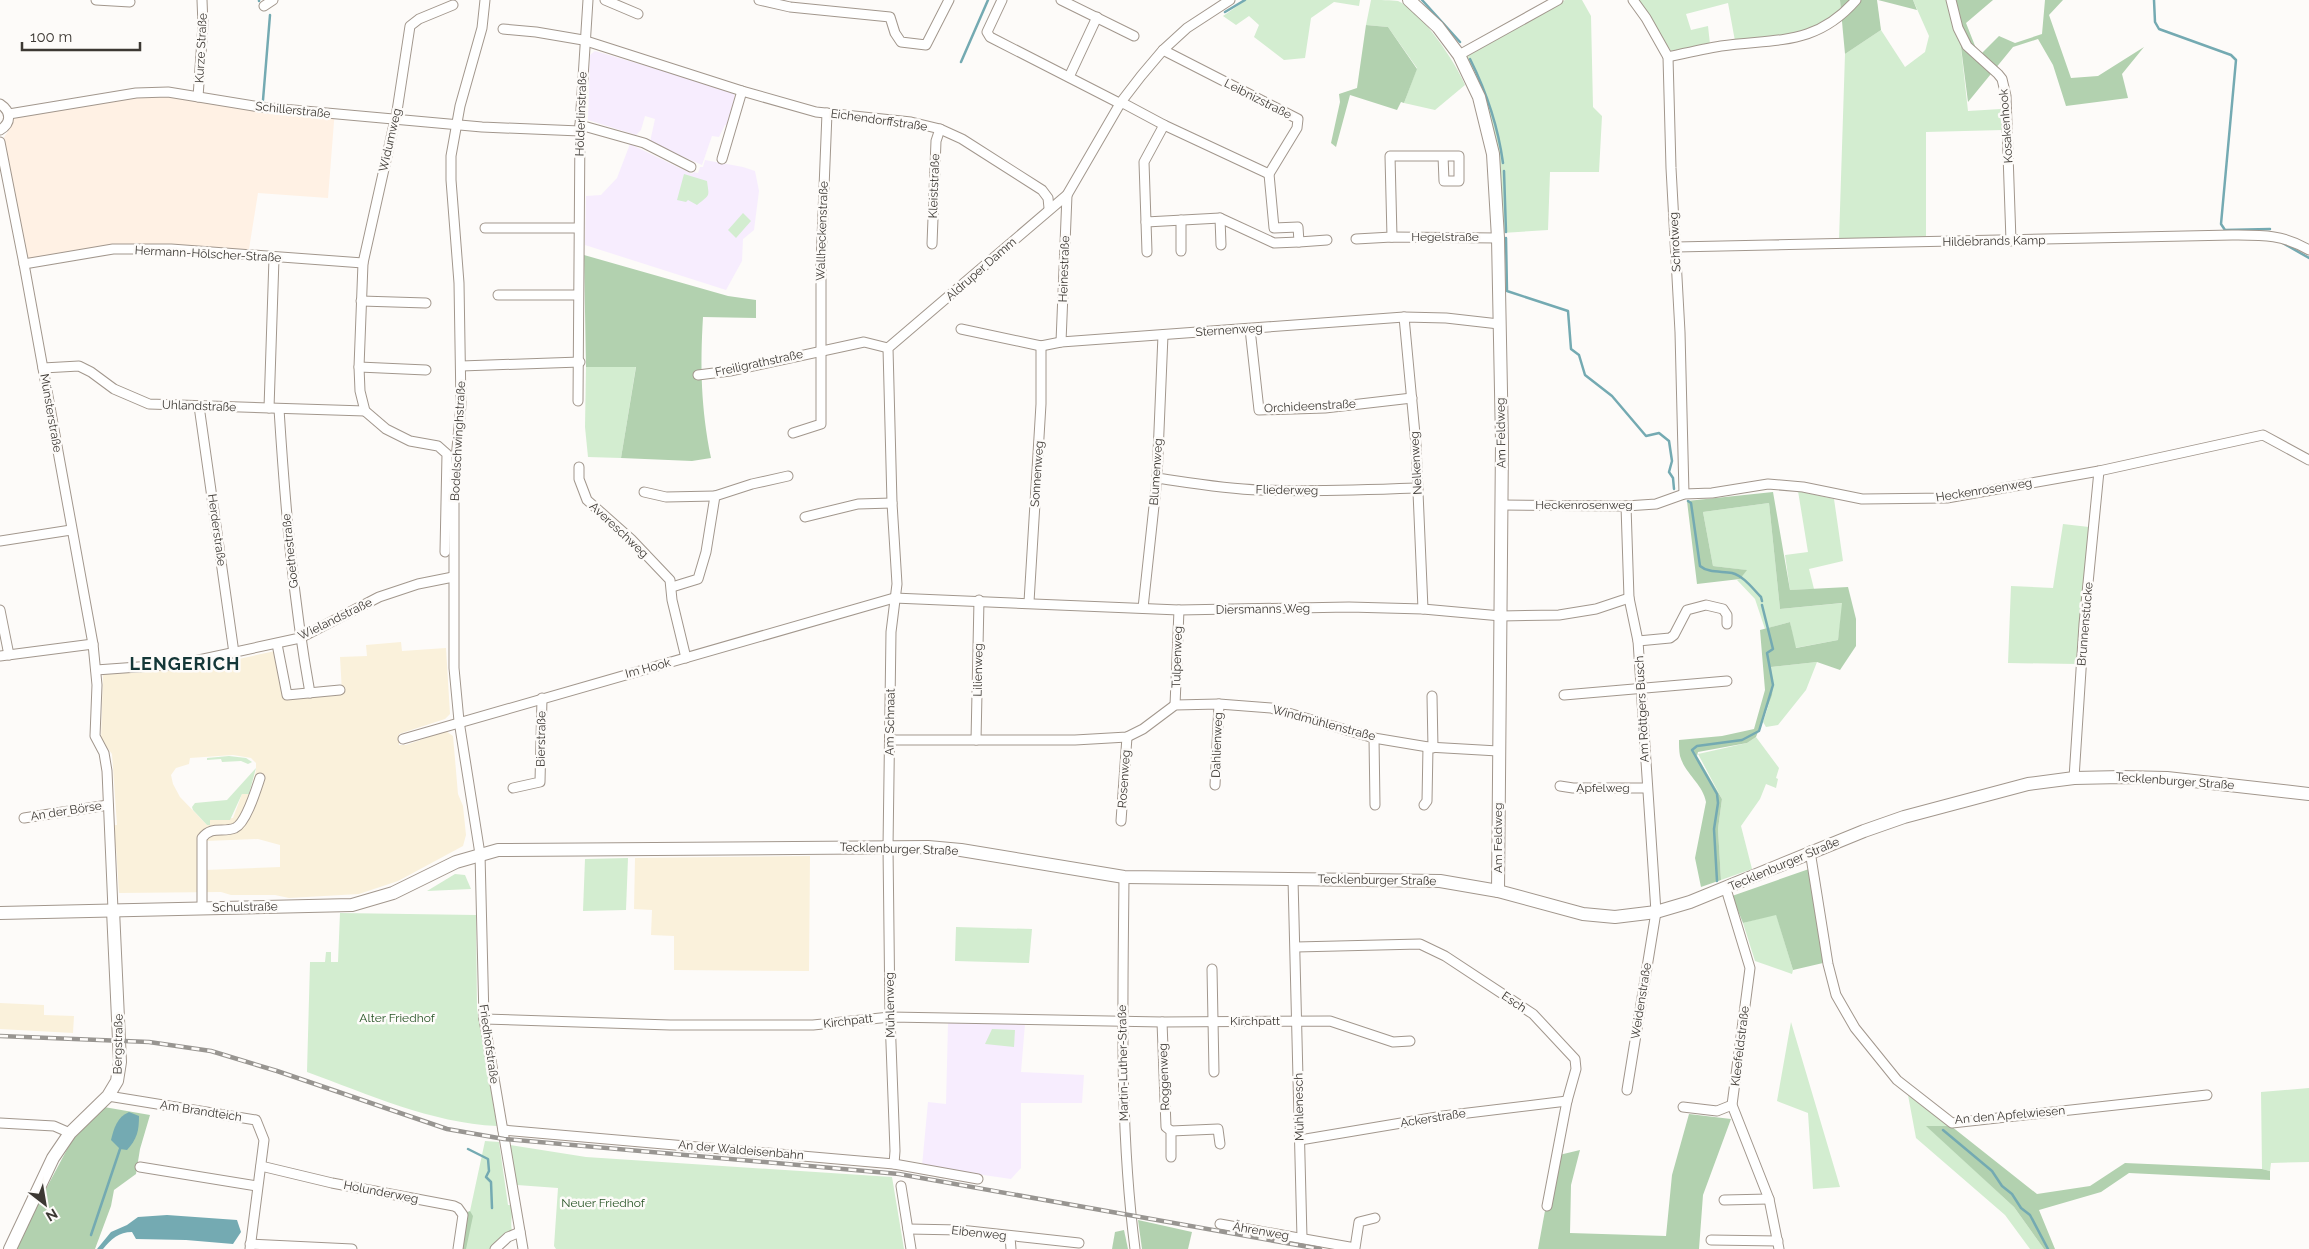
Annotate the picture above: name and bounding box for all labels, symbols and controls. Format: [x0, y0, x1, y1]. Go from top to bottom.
street label: Kurze Straße [192, 13, 210, 83]
scale bar [22, 20, 140, 52]
text: 100 m [30, 28, 72, 46]
street label: Hölderlinstraße [573, 71, 589, 157]
street label: Leibnizstraße [1222, 76, 1294, 122]
street label: Kosakenhook [1996, 88, 2016, 164]
street label: Schillerstraße [255, 99, 331, 121]
street label: Eichendorffstraße [830, 106, 928, 134]
street label: Widumweg [376, 107, 404, 173]
street label: Kleiststraße [926, 153, 942, 219]
street label: Wallheckenstraße [813, 181, 831, 281]
street label: Schrotweg [1666, 212, 1684, 272]
street label: Hegelstraße [1411, 230, 1479, 244]
street label: Hildebrands Kamp [1942, 233, 2046, 249]
street label: Aldruper Damm [943, 235, 1019, 303]
street label: Heinestraße [1056, 235, 1072, 303]
street label: Hermann-Hölscher-Straße [134, 243, 282, 265]
street label: Sternenweg [1195, 321, 1263, 339]
street label: Freiligrathstraße [714, 347, 804, 379]
street label: Münsterstraße [37, 372, 65, 454]
street label: Bodelschwinghstraße [448, 381, 468, 501]
street label: Orchideenstraße [1264, 397, 1356, 415]
street label: Uhlandstraße [162, 398, 236, 414]
street label: Am Feldweg [1493, 398, 1509, 468]
street label: Nelkenweg [1407, 431, 1425, 495]
street label: Blumenweg [1147, 438, 1165, 506]
street label: Sonnenweg [1028, 440, 1046, 508]
street label: Heckenrosenweg [1935, 475, 2033, 505]
street label: Fliederweg [1256, 482, 1318, 498]
street label: Herderstraße [205, 493, 229, 567]
street label: Heckenrosenweg [1535, 498, 1633, 512]
street label: Avereschweg [587, 499, 651, 561]
street label: Goethestraße [279, 513, 301, 589]
street label: Brunnenstücke [2074, 582, 2096, 666]
street label: Wielandstraße [296, 595, 374, 643]
street label: Diersmanns Weg [1216, 601, 1310, 617]
street label: Tulpenweg [1169, 626, 1185, 688]
street label: Lilienweg [971, 643, 985, 697]
district label: LENGERICH [130, 653, 240, 674]
street label: Im Hook [624, 655, 673, 681]
street label: Am Röttgers Busch [1632, 655, 1652, 763]
street label: Am Schnaat [882, 688, 898, 756]
street label: Windmühlenstraße [1271, 702, 1377, 744]
street label: Bierstraße [534, 711, 548, 767]
street label: Dahlienweg [1209, 712, 1225, 778]
street label: Rosenweg [1115, 749, 1133, 809]
street label: Tecklenburger Straße [2115, 770, 2235, 792]
street label: Apfelweg [1576, 781, 1630, 795]
street label: An der Börse [29, 798, 103, 824]
street label: Am Feldweg [1491, 803, 1505, 873]
street label: Tecklenburger Straße [1727, 834, 1841, 894]
street label: Tecklenburger Straße [839, 840, 959, 858]
street label: Tecklenburger Straße [1317, 872, 1437, 888]
street label: Schulstraße [212, 899, 278, 915]
street label: Weidenstraße [1628, 962, 1654, 1040]
street label: Mühlenweg [882, 972, 898, 1038]
street label: Esch [1499, 989, 1529, 1015]
street label: Friedhofstraße [476, 1003, 502, 1085]
street label: Martin-Luther-Straße [1115, 1005, 1131, 1121]
street label: Kleefeldstraße [1728, 1005, 1752, 1087]
park label: Alter Friedhof [359, 1011, 436, 1025]
street label: Kirchpatt [822, 1011, 874, 1031]
street label: Bergstraße [110, 1014, 126, 1074]
street label: Kirchpatt [1230, 1014, 1280, 1028]
street label: Roggenweg [1156, 1043, 1172, 1111]
street label: Mühlenesch [1291, 1073, 1307, 1141]
street label: Am Brandteich [159, 1098, 243, 1124]
street label: An den Apfelwiesen [1954, 1103, 2066, 1127]
street label: Ackerstraße [1399, 1106, 1467, 1130]
street label: An der Waldeisenbahn [678, 1138, 804, 1162]
street label: Holunderweg [342, 1178, 420, 1206]
north arrow [20, 1179, 70, 1229]
park label: Neuer Friedhof [561, 1196, 646, 1210]
text: N [43, 1206, 60, 1225]
street label: Ährenweg [1232, 1219, 1290, 1243]
street label: Eibenweg [951, 1223, 1007, 1243]

